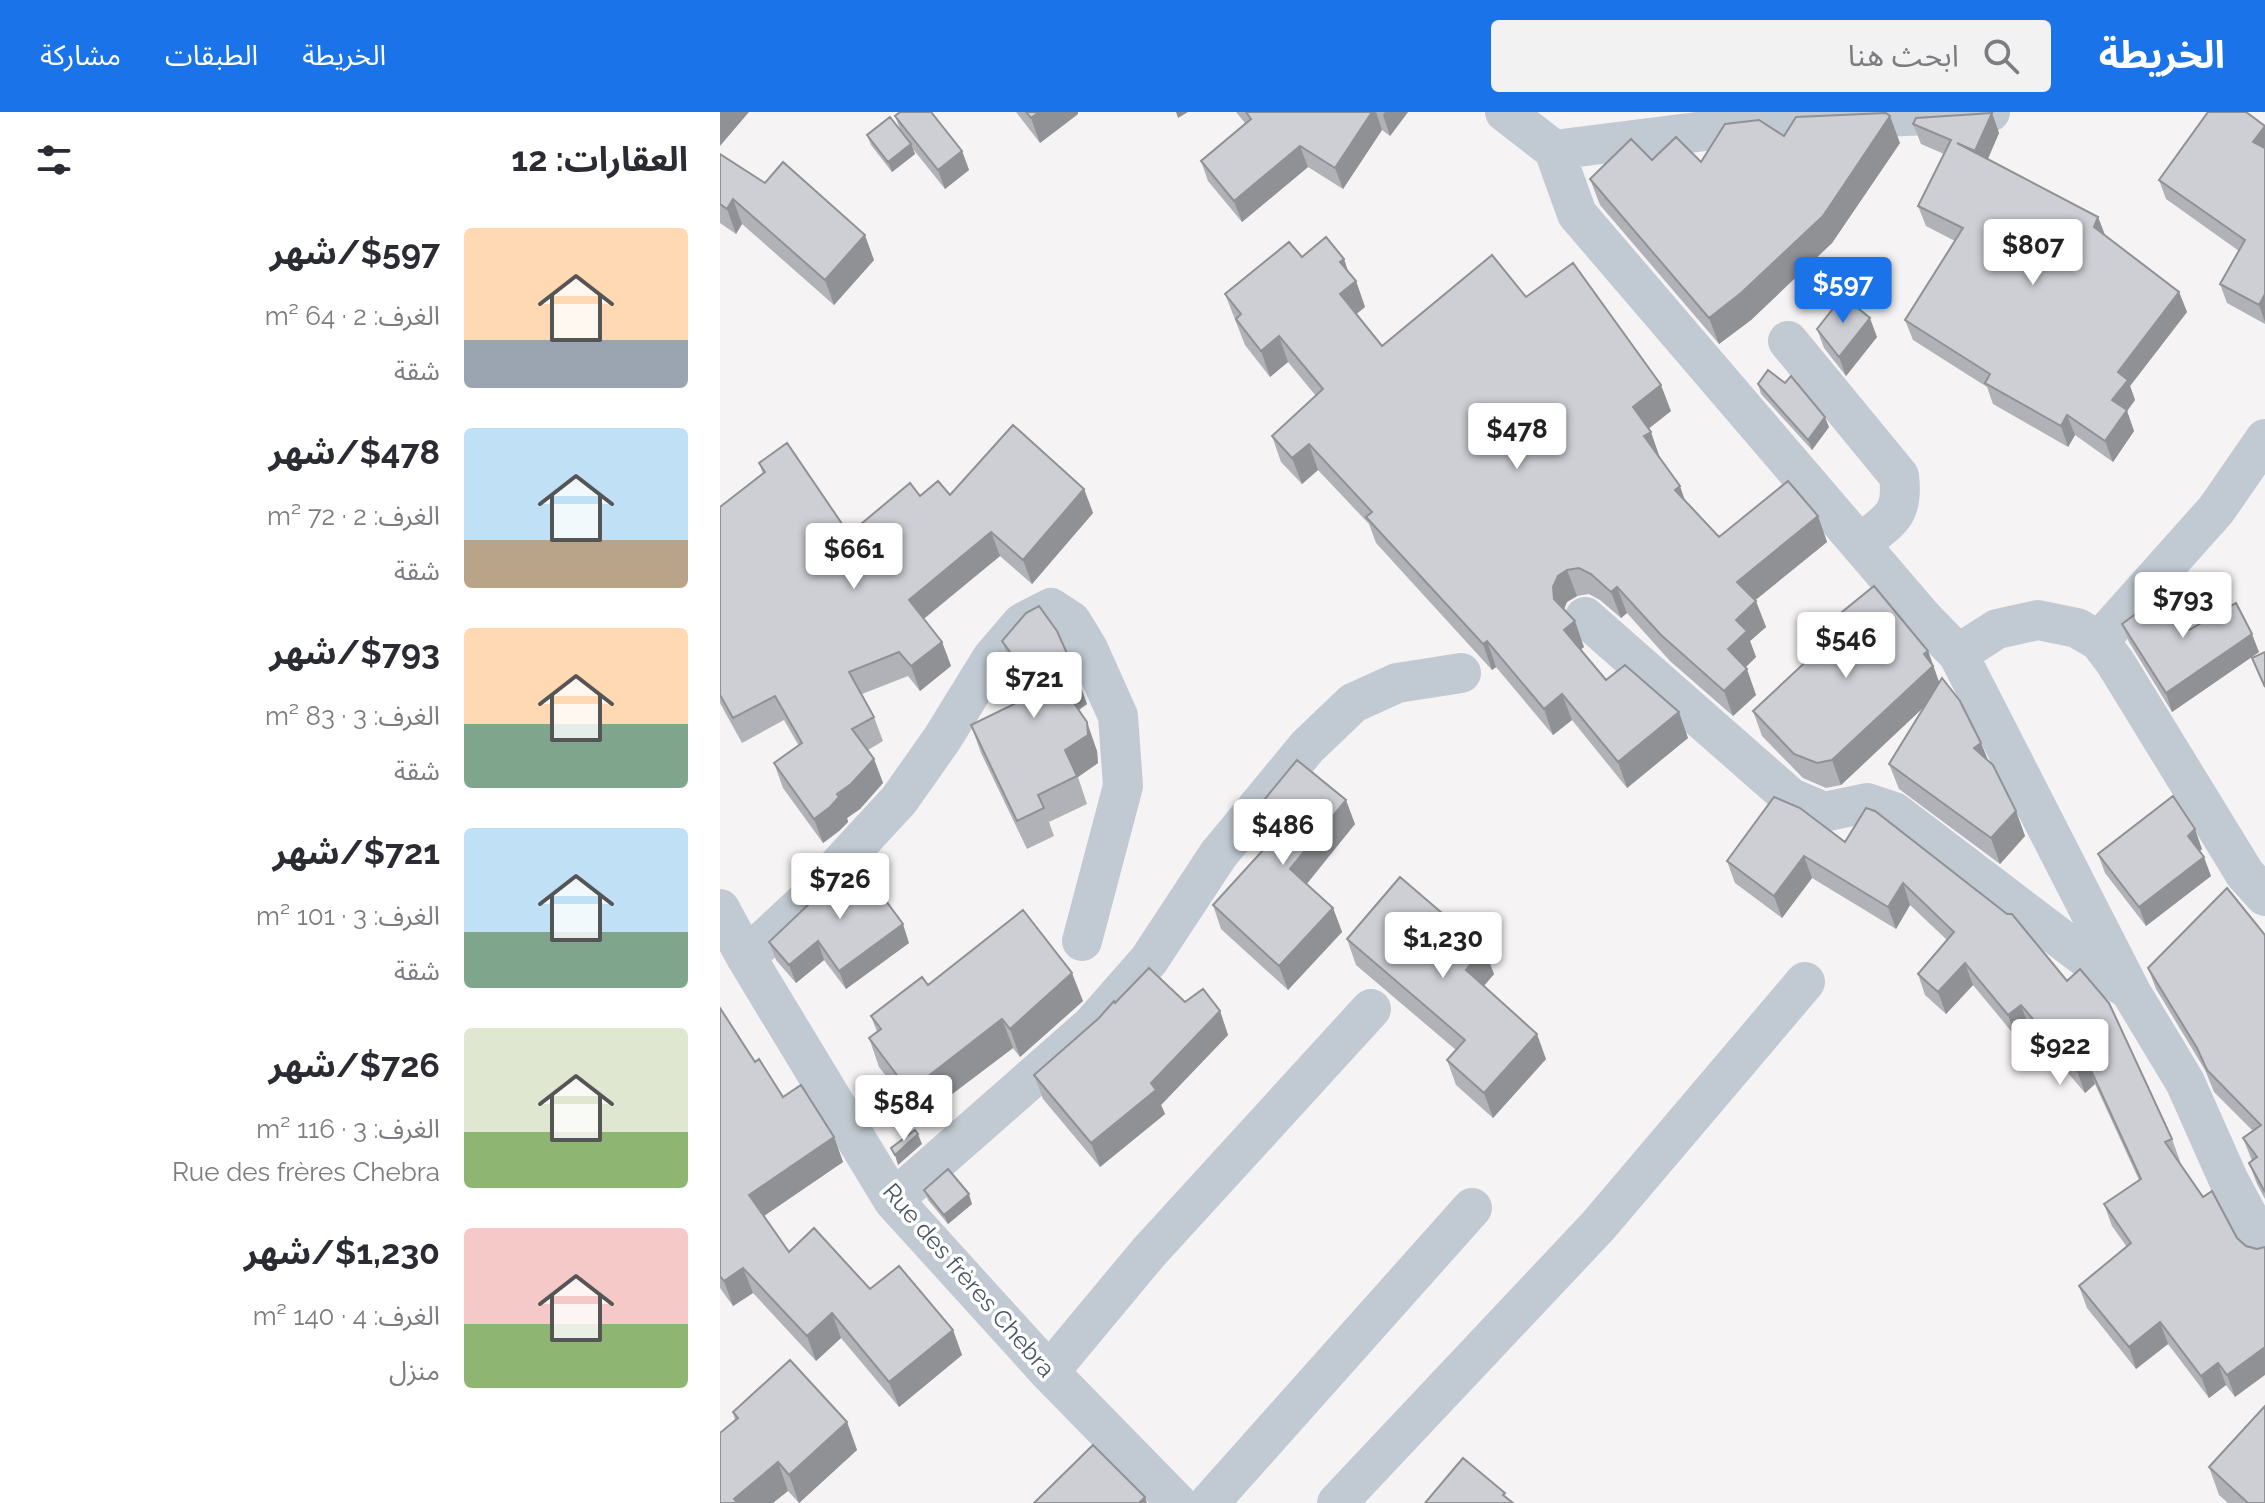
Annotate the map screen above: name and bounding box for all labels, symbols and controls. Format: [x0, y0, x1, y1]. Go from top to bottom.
search box [1491, 20, 2051, 92]
text: الخريطة [2099, 32, 2225, 77]
icon: search [1979, 34, 2023, 78]
text: ابحث هنا [1848, 38, 1959, 73]
text: مشاركة [40, 39, 121, 72]
text: الطبقات [165, 39, 258, 72]
text: الخريطة [302, 39, 386, 72]
icon: filters [32, 138, 76, 182]
text: العقارات: 12 [511, 139, 688, 179]
pin: $807 [1986, 219, 2080, 287]
text: $807 [2002, 230, 2064, 260]
text: $597/شهر [270, 232, 440, 272]
pin: $597 [1796, 257, 1890, 325]
icon: home [528, 260, 624, 356]
text: $597 [1813, 268, 1873, 298]
text: الغرف: 2 · 64 m² [265, 301, 440, 331]
text: شقة [394, 356, 440, 386]
pin: $478 [1470, 403, 1564, 471]
text: $478 [1486, 414, 1548, 444]
text: $478/شهر [269, 432, 440, 472]
icon: home [528, 460, 624, 556]
text: الغرف: 2 · 72 m² [267, 501, 440, 531]
pin: $661 [807, 523, 901, 591]
text: $661 [824, 534, 884, 564]
text: شقة [394, 556, 440, 586]
pin: $793 [2136, 572, 2230, 640]
text: $793 [2153, 583, 2213, 613]
pin: $546 [1799, 612, 1893, 680]
text: $546 [1815, 623, 1877, 653]
text: $793/شهر [270, 632, 440, 672]
pin: $721 [987, 652, 1081, 720]
icon: home [528, 660, 624, 756]
text: $721 [1005, 663, 1063, 693]
text: الغرف: 3 · 83 m² [265, 701, 440, 731]
text: شقة [394, 756, 440, 786]
pin: $486 [1236, 799, 1330, 867]
text: $486 [1252, 810, 1314, 840]
text: $721/شهر [273, 832, 440, 872]
pin: $726 [793, 853, 887, 921]
icon: home [528, 860, 624, 956]
text: $726 [809, 864, 871, 894]
text: الغرف: 3 · 101 m² [256, 901, 440, 931]
pin: $1,230 [1378, 912, 1508, 980]
text: $1,230 [1403, 923, 1483, 953]
text: شقة [394, 956, 440, 986]
pin: $922 [2013, 1019, 2107, 1087]
text: $922 [2029, 1030, 2091, 1060]
text: $726/شهر [269, 1045, 440, 1085]
icon: home [528, 1060, 624, 1156]
pin: $584 [857, 1075, 951, 1143]
text: $584 [873, 1086, 935, 1116]
text: الغرف: 3 · 116 m² [256, 1114, 440, 1144]
text: Rue des frères Chebra [172, 1157, 440, 1187]
street label: Rue des frères Chebra [877, 1177, 1061, 1383]
text: $1,230/شهر [244, 1232, 440, 1272]
icon: home [528, 1260, 624, 1356]
text: الغرف: 4 · 140 m² [253, 1301, 440, 1331]
text: منزل [389, 1356, 440, 1386]

